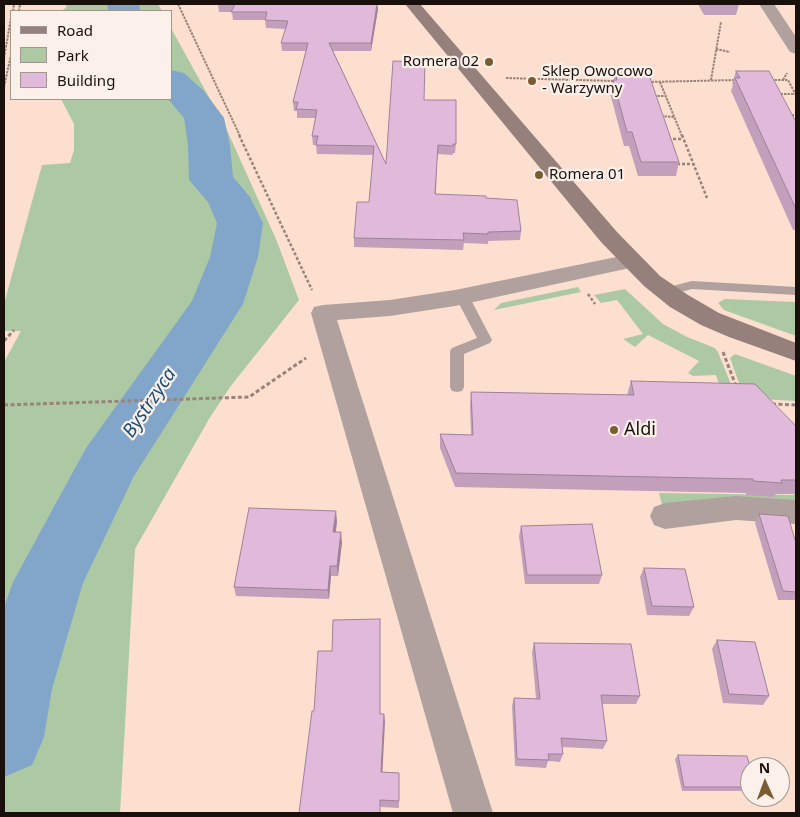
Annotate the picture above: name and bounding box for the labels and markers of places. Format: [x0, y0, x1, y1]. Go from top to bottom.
place label: Romera 02 [403, 53, 479, 71]
marker: Romera 02 [483, 56, 495, 68]
place label: Sklep Owocowo - Warzywny [542, 63, 653, 98]
marker: Sklep Owocowo - Warzywny [526, 75, 538, 87]
place label: Romera 01 [549, 166, 625, 184]
marker: Romera 01 [533, 169, 545, 181]
place label: Aldi [624, 419, 656, 441]
marker: Aldi [608, 424, 620, 436]

